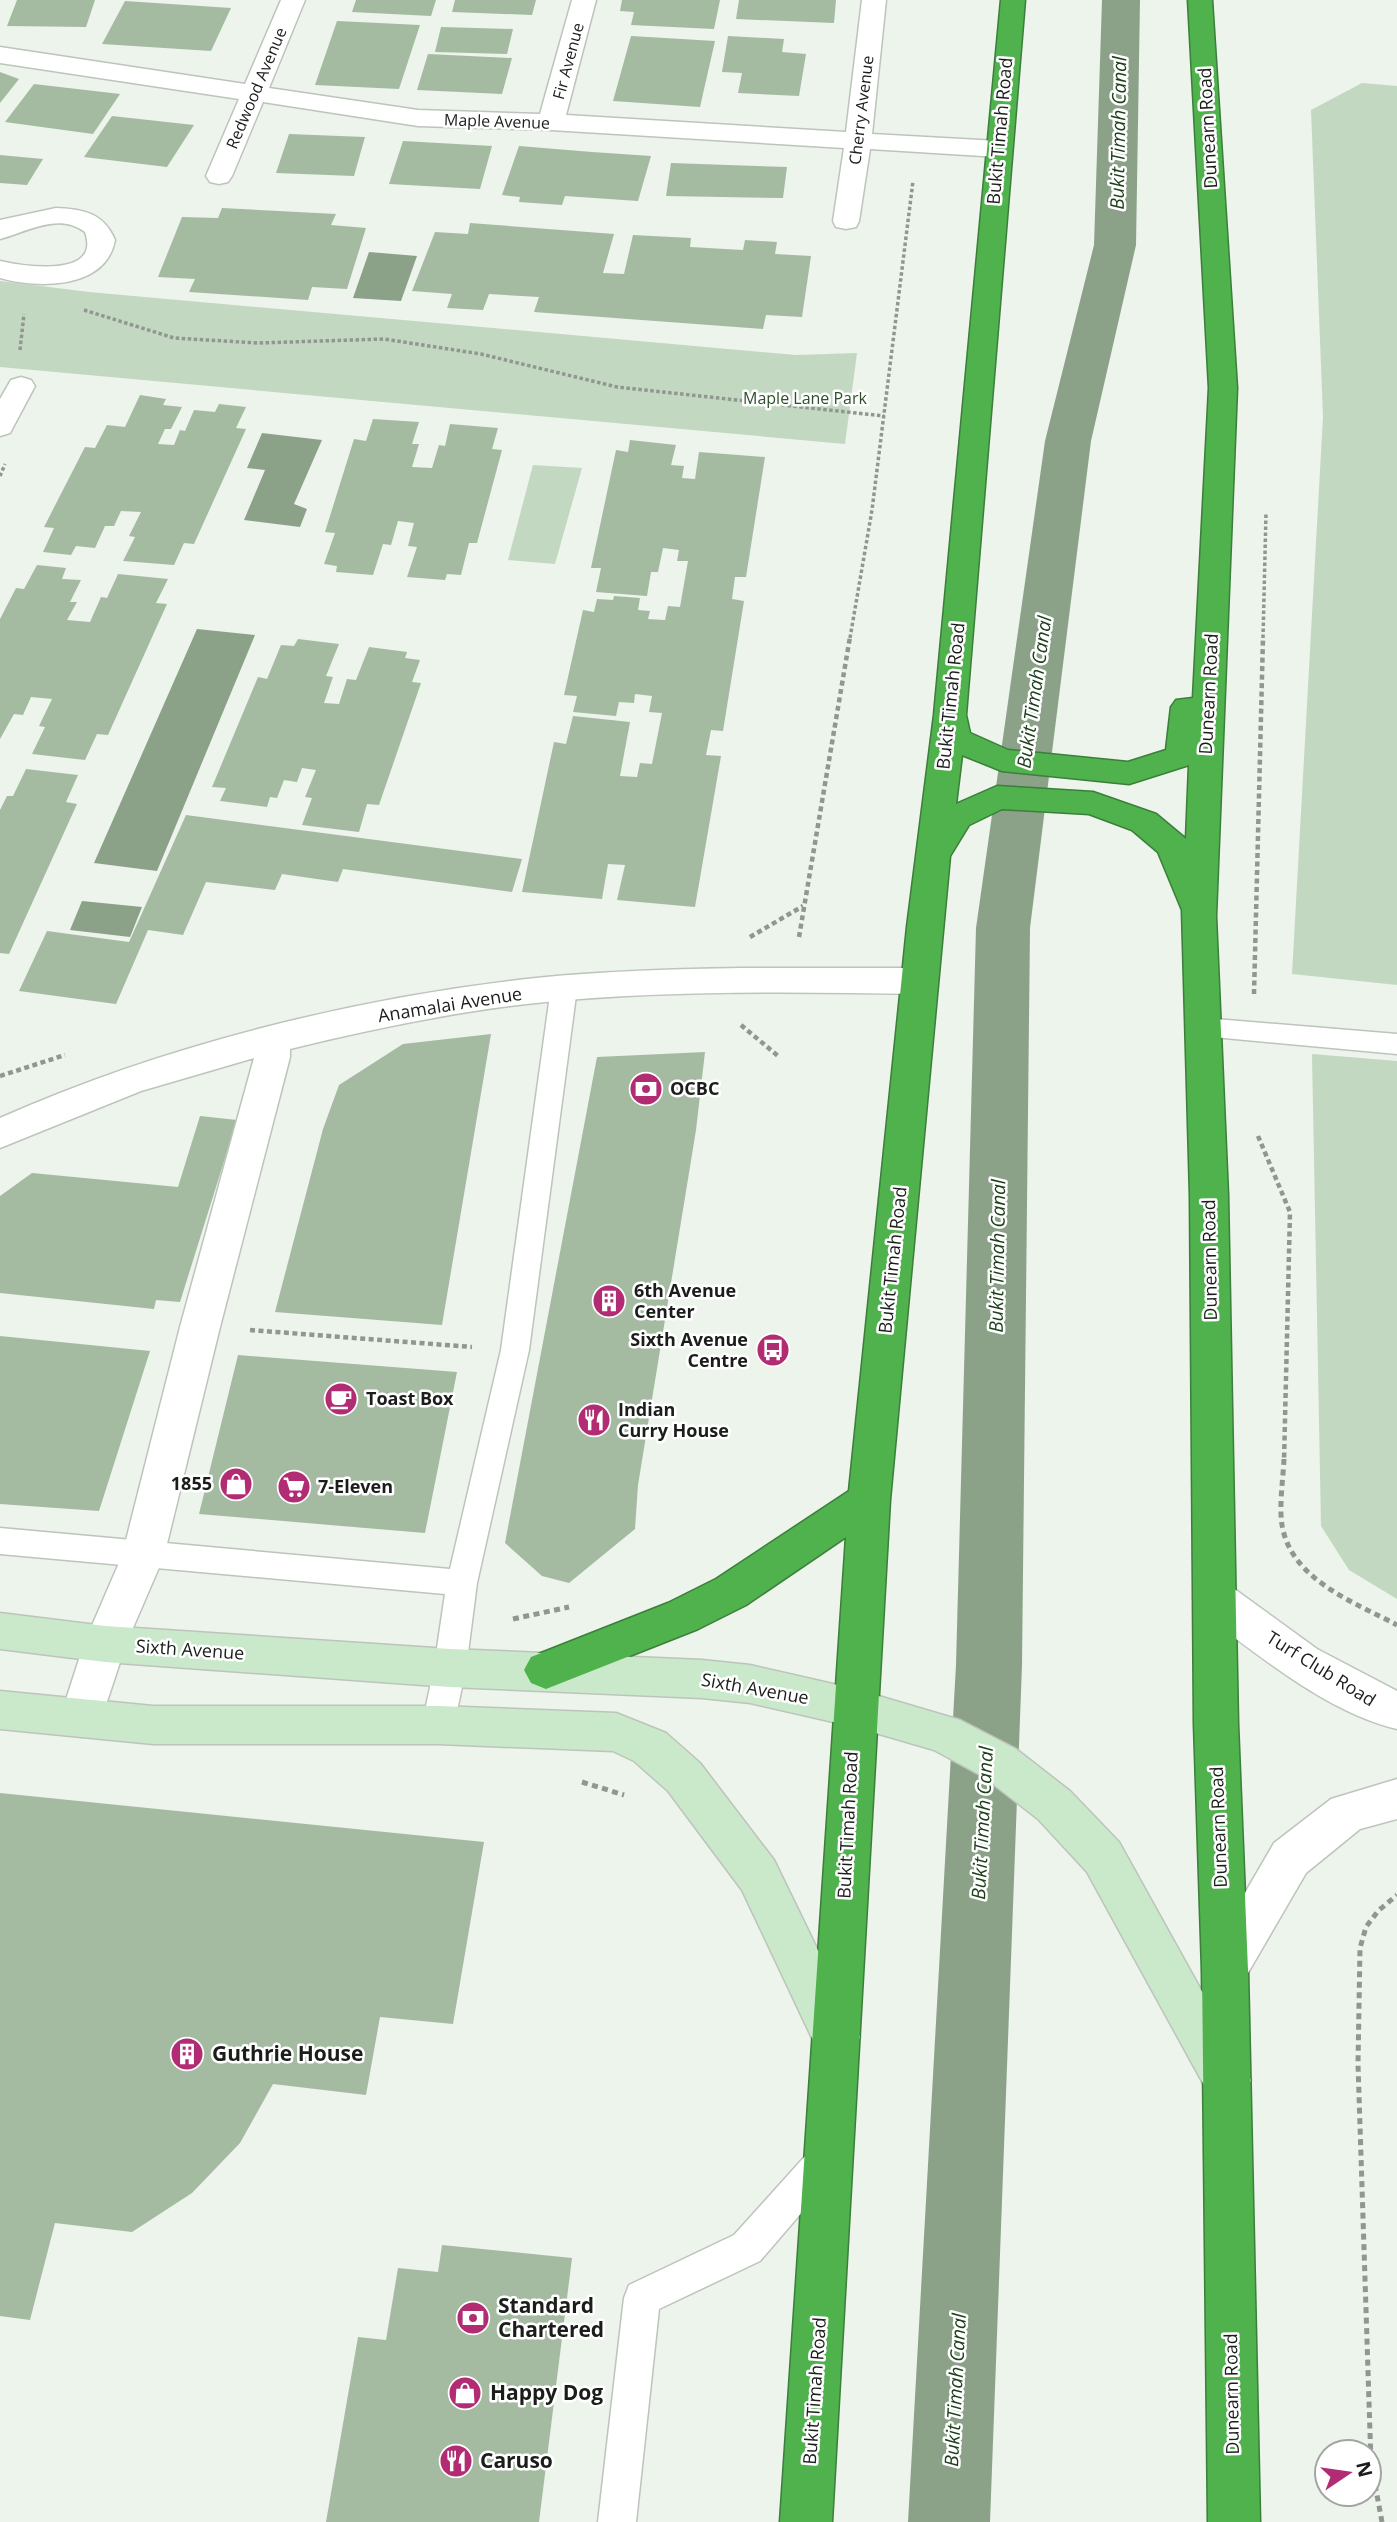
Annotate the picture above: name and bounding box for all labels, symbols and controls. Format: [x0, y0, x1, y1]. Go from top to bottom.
street label: Fir Avenue [547, 20, 589, 102]
street label: Redwood Avenue [220, 24, 292, 152]
street label: Cherry Avenue [843, 54, 879, 166]
water label: Bukit Timah Canal [1104, 55, 1132, 210]
street label: Bukit Timah Road [981, 56, 1017, 205]
street label: Dunearn Road [1192, 67, 1222, 189]
street label: Maple Avenue [444, 108, 550, 134]
park label: Maple Lane Park [743, 387, 868, 409]
water label: Bukit Timah Canal [1010, 613, 1058, 770]
street label: Bukit Timah Road [930, 621, 970, 771]
street label: Dunearn Road [1193, 633, 1223, 755]
street label: Anamalai Avenue [376, 981, 524, 1027]
bank icon: OCBC [627, 1070, 665, 1108]
place label: OCBC [670, 1076, 719, 1100]
water label: Bukit Timah Canal [983, 1178, 1011, 1333]
street label: Bukit Timah Road [872, 1185, 912, 1335]
street label: Dunearn Road [1196, 1199, 1222, 1321]
place label: 6th Avenue Center [634, 1278, 736, 1323]
building icon: 6th Avenue Center [590, 1282, 628, 1320]
place label: Sixth Avenue Centre [630, 1327, 748, 1372]
bus stop icon: Sixth Avenue Centre [754, 1331, 792, 1369]
cafe icon: Toast Box [322, 1380, 360, 1418]
place label: Toast Box [366, 1386, 454, 1410]
place label: Indian Curry House [618, 1397, 729, 1442]
restaurant icon: Indian Curry House [575, 1401, 613, 1439]
shop icon: 1855 [217, 1465, 255, 1503]
supermarket icon: 7-Eleven [275, 1468, 313, 1506]
place label: 1855 [171, 1471, 212, 1495]
place label: 7-Eleven [318, 1474, 393, 1498]
street label: Turf Club Road [1262, 1625, 1381, 1711]
street label: Sixth Avenue [135, 1633, 245, 1665]
street label: Sixth Avenue [700, 1667, 811, 1709]
water label: Bukit Timah Canal [965, 1744, 999, 1900]
street label: Bukit Timah Road [831, 1751, 863, 1899]
street label: Dunearn Road [1204, 1766, 1232, 1888]
building icon: Guthrie House [168, 2035, 206, 2073]
place label: Guthrie House [212, 2039, 363, 2067]
place label: Standard Chartered [498, 2291, 604, 2343]
bank icon: Standard Chartered [454, 2299, 492, 2337]
water label: Bukit Timah Canal [938, 2311, 972, 2467]
street label: Bukit Timah Road [797, 2316, 831, 2465]
street label: Dunearn Road [1218, 2333, 1244, 2455]
shop icon: Happy Dog [446, 2374, 484, 2412]
place label: Happy Dog [490, 2378, 603, 2406]
north arrow [1313, 2438, 1383, 2508]
restaurant icon: Caruso [437, 2442, 475, 2480]
place label: Caruso [480, 2446, 553, 2474]
text: N [1350, 2459, 1379, 2480]

